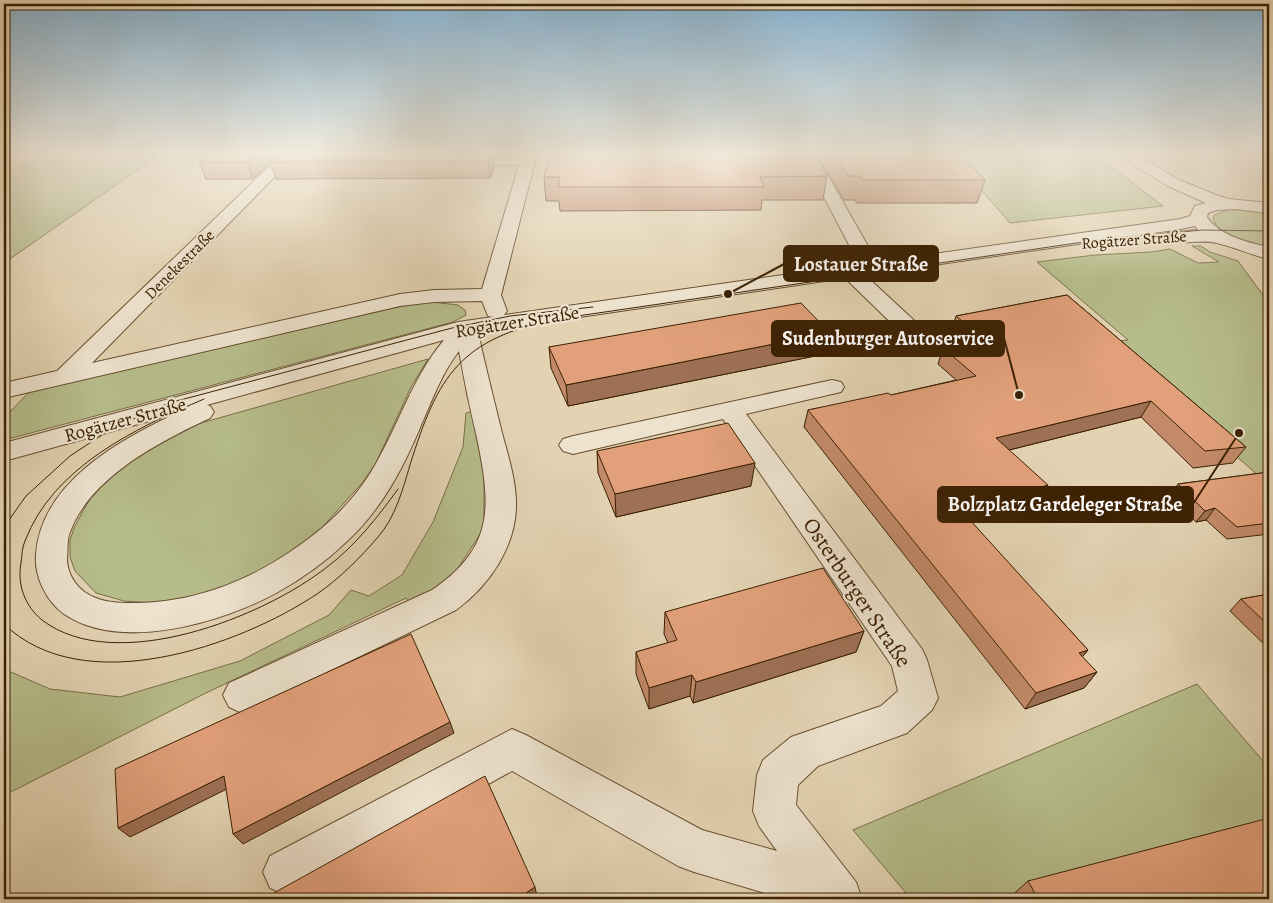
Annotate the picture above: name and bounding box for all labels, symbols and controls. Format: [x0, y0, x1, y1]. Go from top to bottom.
street label: Denekestraße [140, 225, 220, 305]
street label: Rogätzer Straße [1081, 225, 1187, 255]
callout: Lostauer Straße [784, 246, 938, 281]
text: Lostauer Straße [794, 251, 928, 278]
street label: Rogätzer Straße [453, 299, 581, 345]
callout: Sudenburger Autoservice [772, 321, 1004, 356]
text: Sudenburger Autoservice [782, 325, 994, 352]
street label: Rogätzer Straße [61, 391, 189, 449]
callout: Bolzplatz Gardeleger Straße [938, 487, 1193, 522]
text: Bolzplatz Gardeleger Straße [948, 491, 1183, 518]
street label: Osterburger Straße [796, 512, 919, 673]

